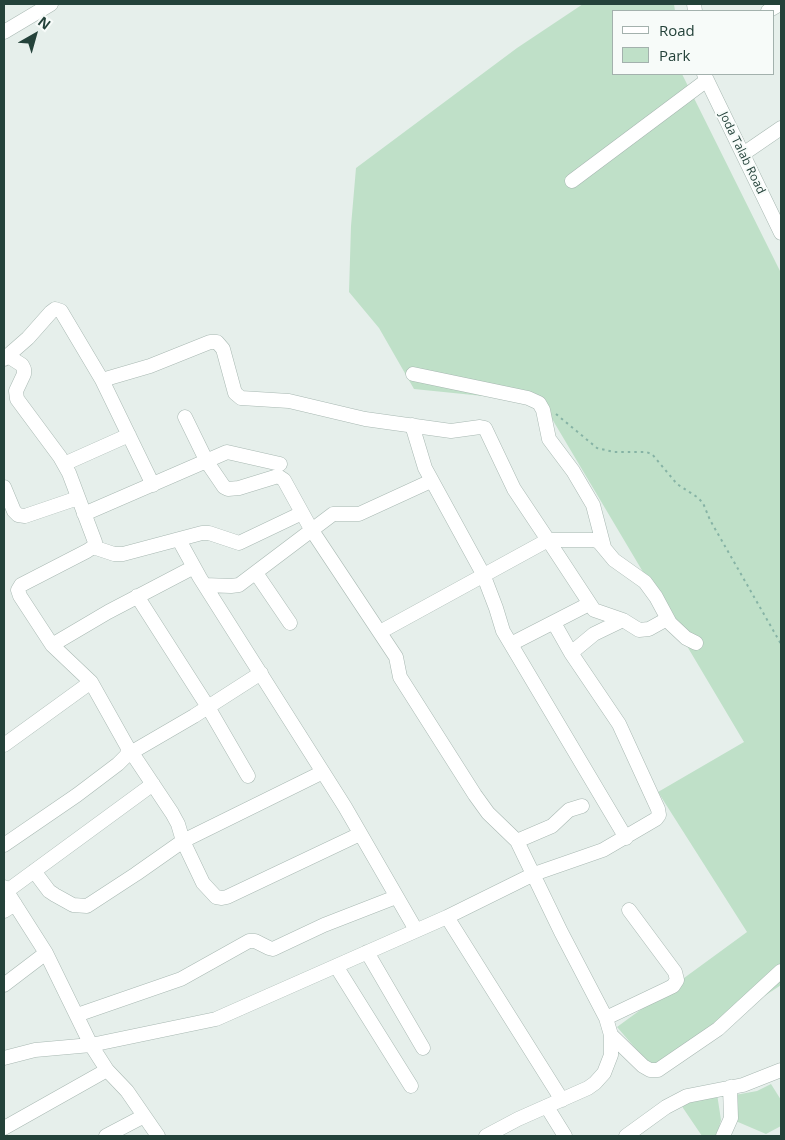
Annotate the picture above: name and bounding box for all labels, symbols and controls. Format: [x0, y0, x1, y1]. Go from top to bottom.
north arrow [10, 10, 60, 60]
legend [612, 10, 775, 75]
text: N [34, 12, 55, 34]
text: Road [659, 20, 695, 40]
text: Park [659, 45, 690, 65]
street label: Joda Talab Road [716, 110, 768, 196]

